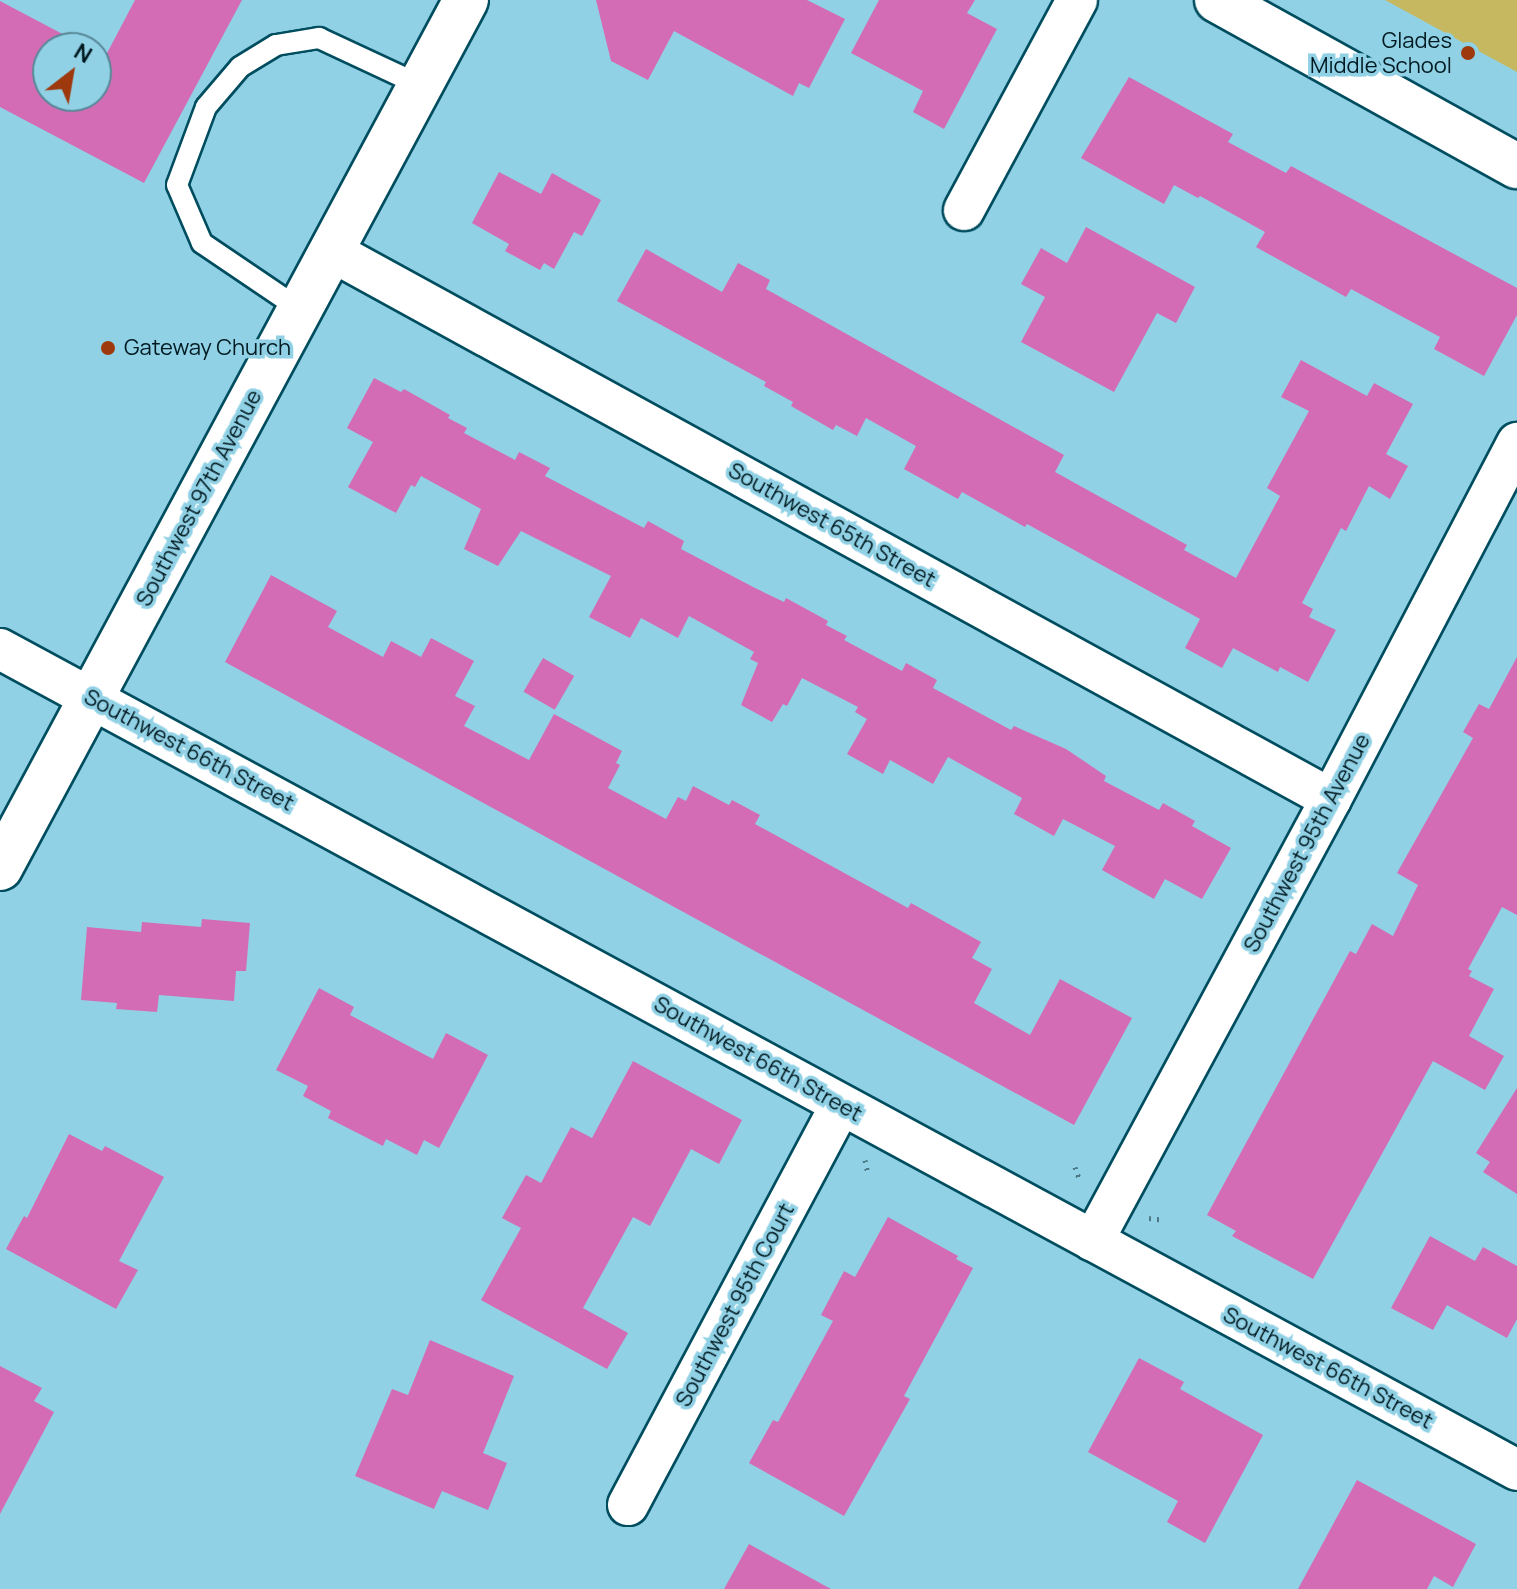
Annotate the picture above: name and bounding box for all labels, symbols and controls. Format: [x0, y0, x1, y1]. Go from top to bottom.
place label: Glades Middle School [1310, 27, 1452, 78]
north arrow [32, 32, 112, 112]
text: N [69, 36, 98, 70]
marker: Glades Middle School [1459, 44, 1477, 62]
place label: Gateway Church [124, 335, 291, 361]
marker: Gateway Church [99, 339, 117, 357]
street label: Southwest 97th Avenue [131, 385, 267, 611]
street label: Southwest 65th Street [724, 457, 940, 593]
street label: Southwest 66th Street [80, 683, 298, 817]
street label: Southwest 95th Avenue [1238, 729, 1376, 957]
street label: Southwest 66th Street [649, 991, 867, 1127]
street label: Southwest 95th Court [670, 1199, 800, 1411]
street label: Southwest 66th Street [1219, 1301, 1437, 1435]

